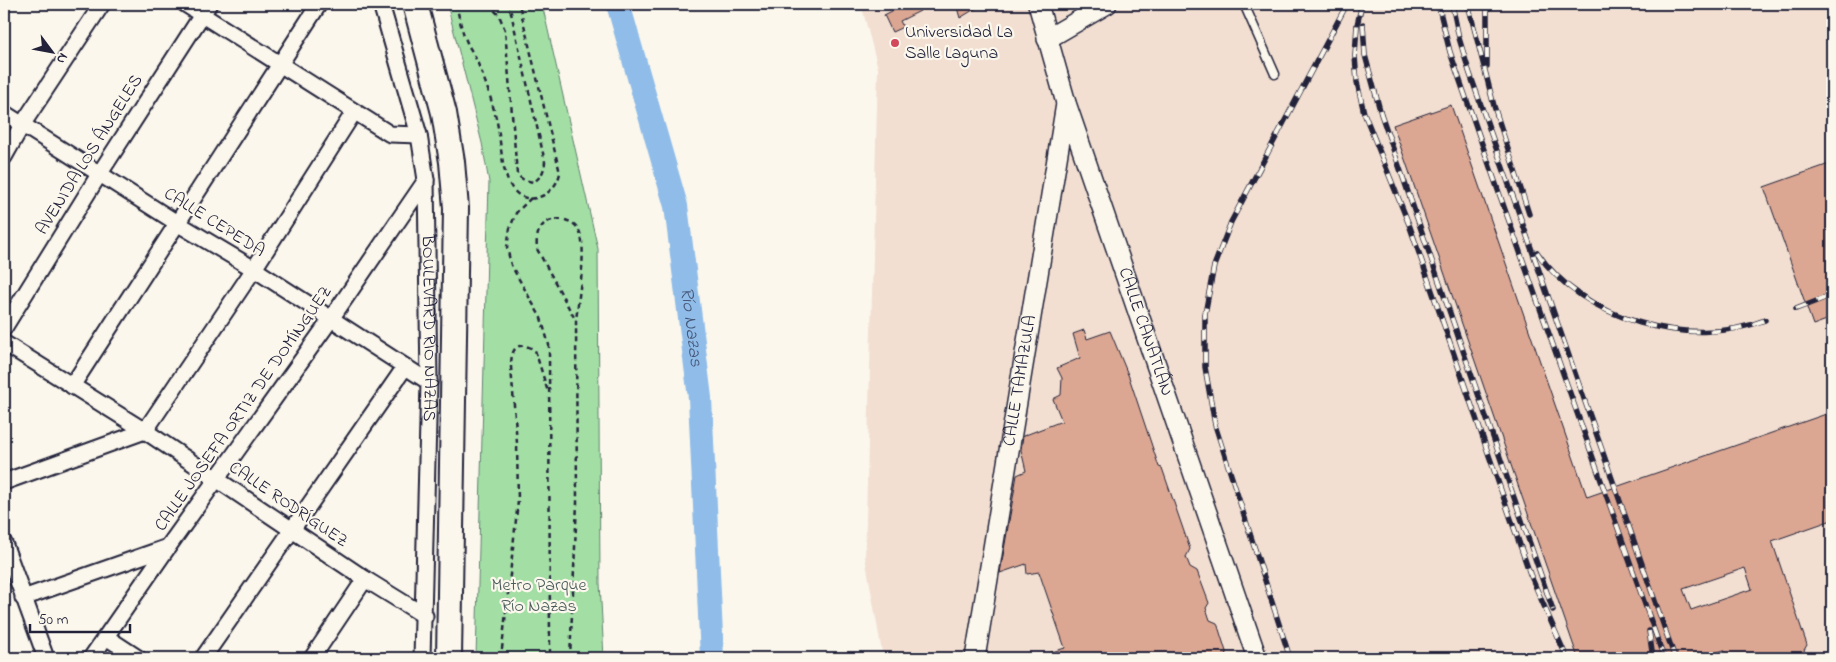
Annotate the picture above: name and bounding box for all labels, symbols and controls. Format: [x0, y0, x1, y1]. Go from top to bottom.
place label: Universidad La Salle Laguna [905, 20, 1013, 68]
north arrow [28, 28, 78, 78]
marker: Universidad La Salle Laguna [889, 37, 901, 49]
text: N [50, 49, 73, 68]
street label: AVENIDA LOS ÁNGELES [30, 70, 150, 240]
street label: CALLE CEPEDA [158, 181, 270, 265]
street label: BOULEVARD RÍO NAZAS [414, 233, 442, 422]
street label: CALLE CANATLÁN [1111, 264, 1179, 400]
street label: CALLE JOSEFA ORTIZ DE DOMÍNGUEZ [149, 281, 339, 537]
water label: Río Nazas [673, 286, 709, 368]
street label: CALLE TAMAZULA [997, 313, 1044, 448]
street label: CALLE RODRÍGUEZ [223, 455, 353, 555]
park label: Metro Parque Río Nazas [492, 573, 587, 620]
scale bar [30, 602, 130, 634]
text: 50 m [38, 609, 69, 631]

